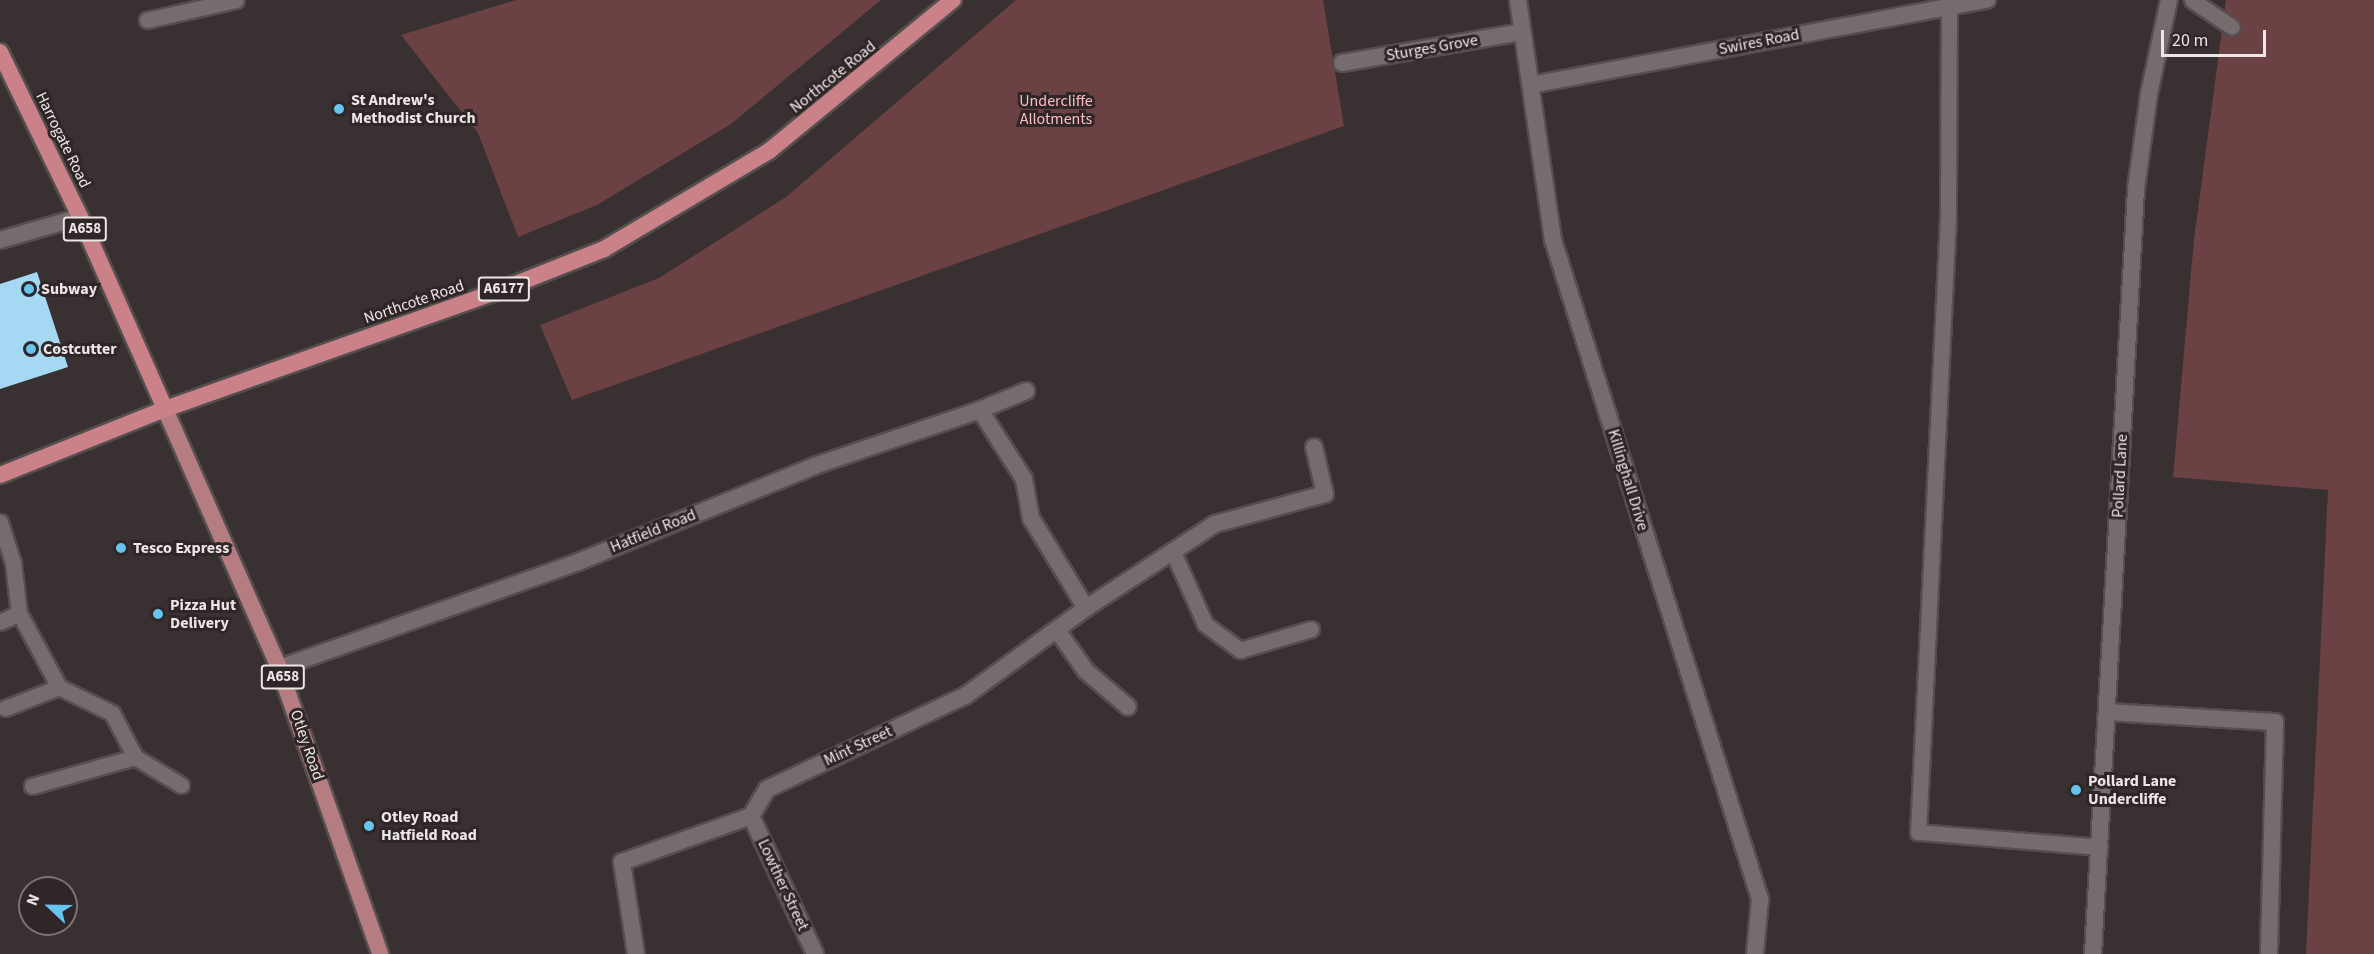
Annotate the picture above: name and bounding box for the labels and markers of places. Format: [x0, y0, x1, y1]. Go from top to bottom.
place label: St Andrew's Methodist Church [351, 90, 476, 128]
marker: St Andrew's Methodist Church [332, 102, 346, 116]
place label: Subway [41, 279, 97, 299]
marker: Subway [22, 282, 36, 296]
place label: Costcutter [43, 339, 117, 359]
marker: Costcutter [24, 342, 38, 356]
place label: Tesco Express [133, 538, 229, 558]
marker: Tesco Express [114, 541, 128, 555]
place label: Pizza Hut Delivery [170, 595, 236, 633]
marker: Pizza Hut Delivery [151, 607, 165, 621]
place label: Pollard Lane Undercliffe [2088, 771, 2176, 809]
marker: Pollard Lane Undercliffe [2069, 783, 2083, 797]
place label: Otley Road Hatfield Road [381, 807, 477, 845]
marker: Otley Road Hatfield Road [362, 819, 376, 833]

